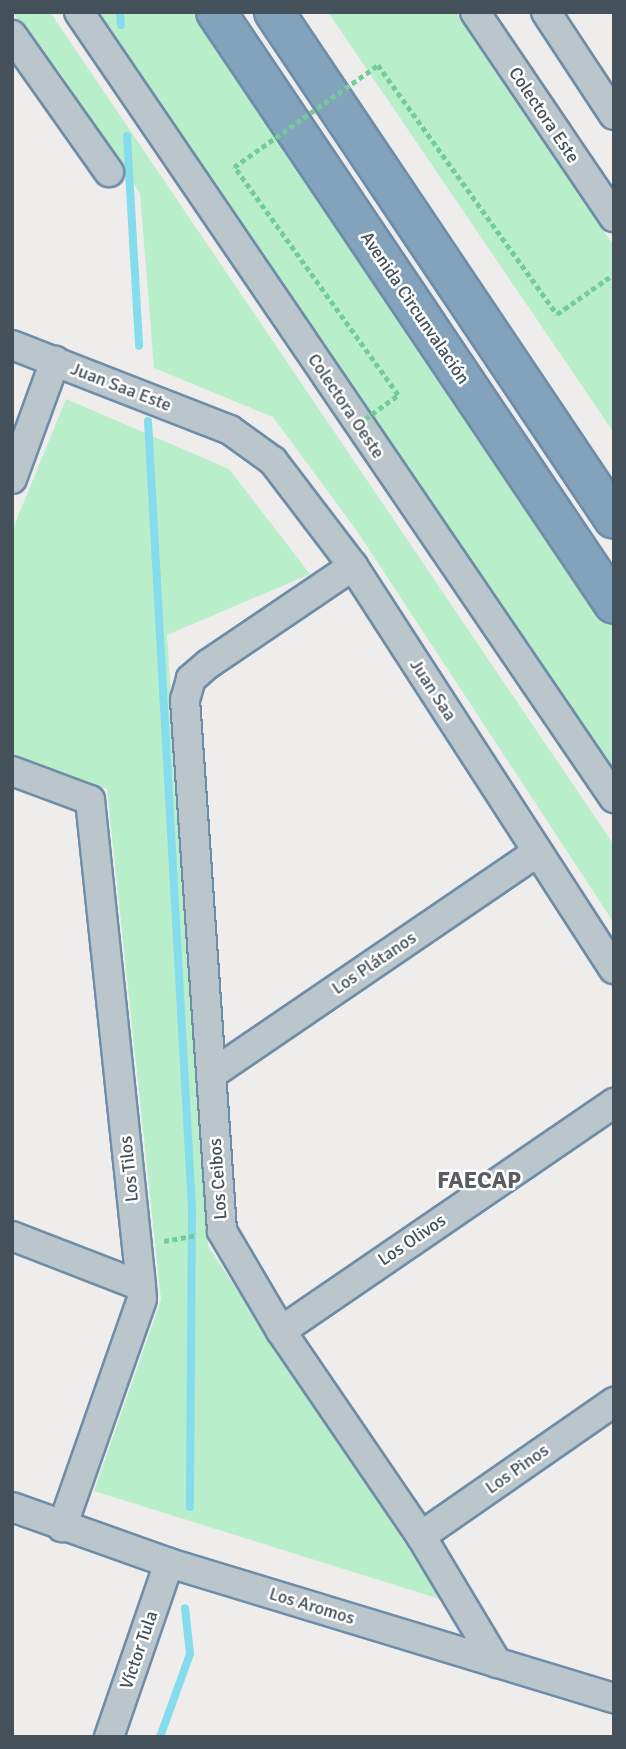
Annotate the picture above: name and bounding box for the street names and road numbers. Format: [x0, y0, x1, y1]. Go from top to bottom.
street label: Colectora Este [504, 63, 584, 167]
street label: Avenida Circunvalación [356, 228, 474, 388]
street label: Colectora Oeste [303, 350, 389, 462]
street label: Juan Saa Este [68, 358, 174, 416]
street label: Juan Saa [405, 655, 461, 725]
street label: Los Plátanos [328, 927, 420, 999]
street label: Los Tilos [115, 1135, 143, 1203]
street label: Los Ceibos [204, 1138, 232, 1220]
street label: Los Olivos [374, 1210, 450, 1270]
street label: Los Pinos [481, 1439, 553, 1499]
street label: Los Aromos [267, 1583, 357, 1629]
street label: Víctor Tula [116, 1608, 162, 1692]

